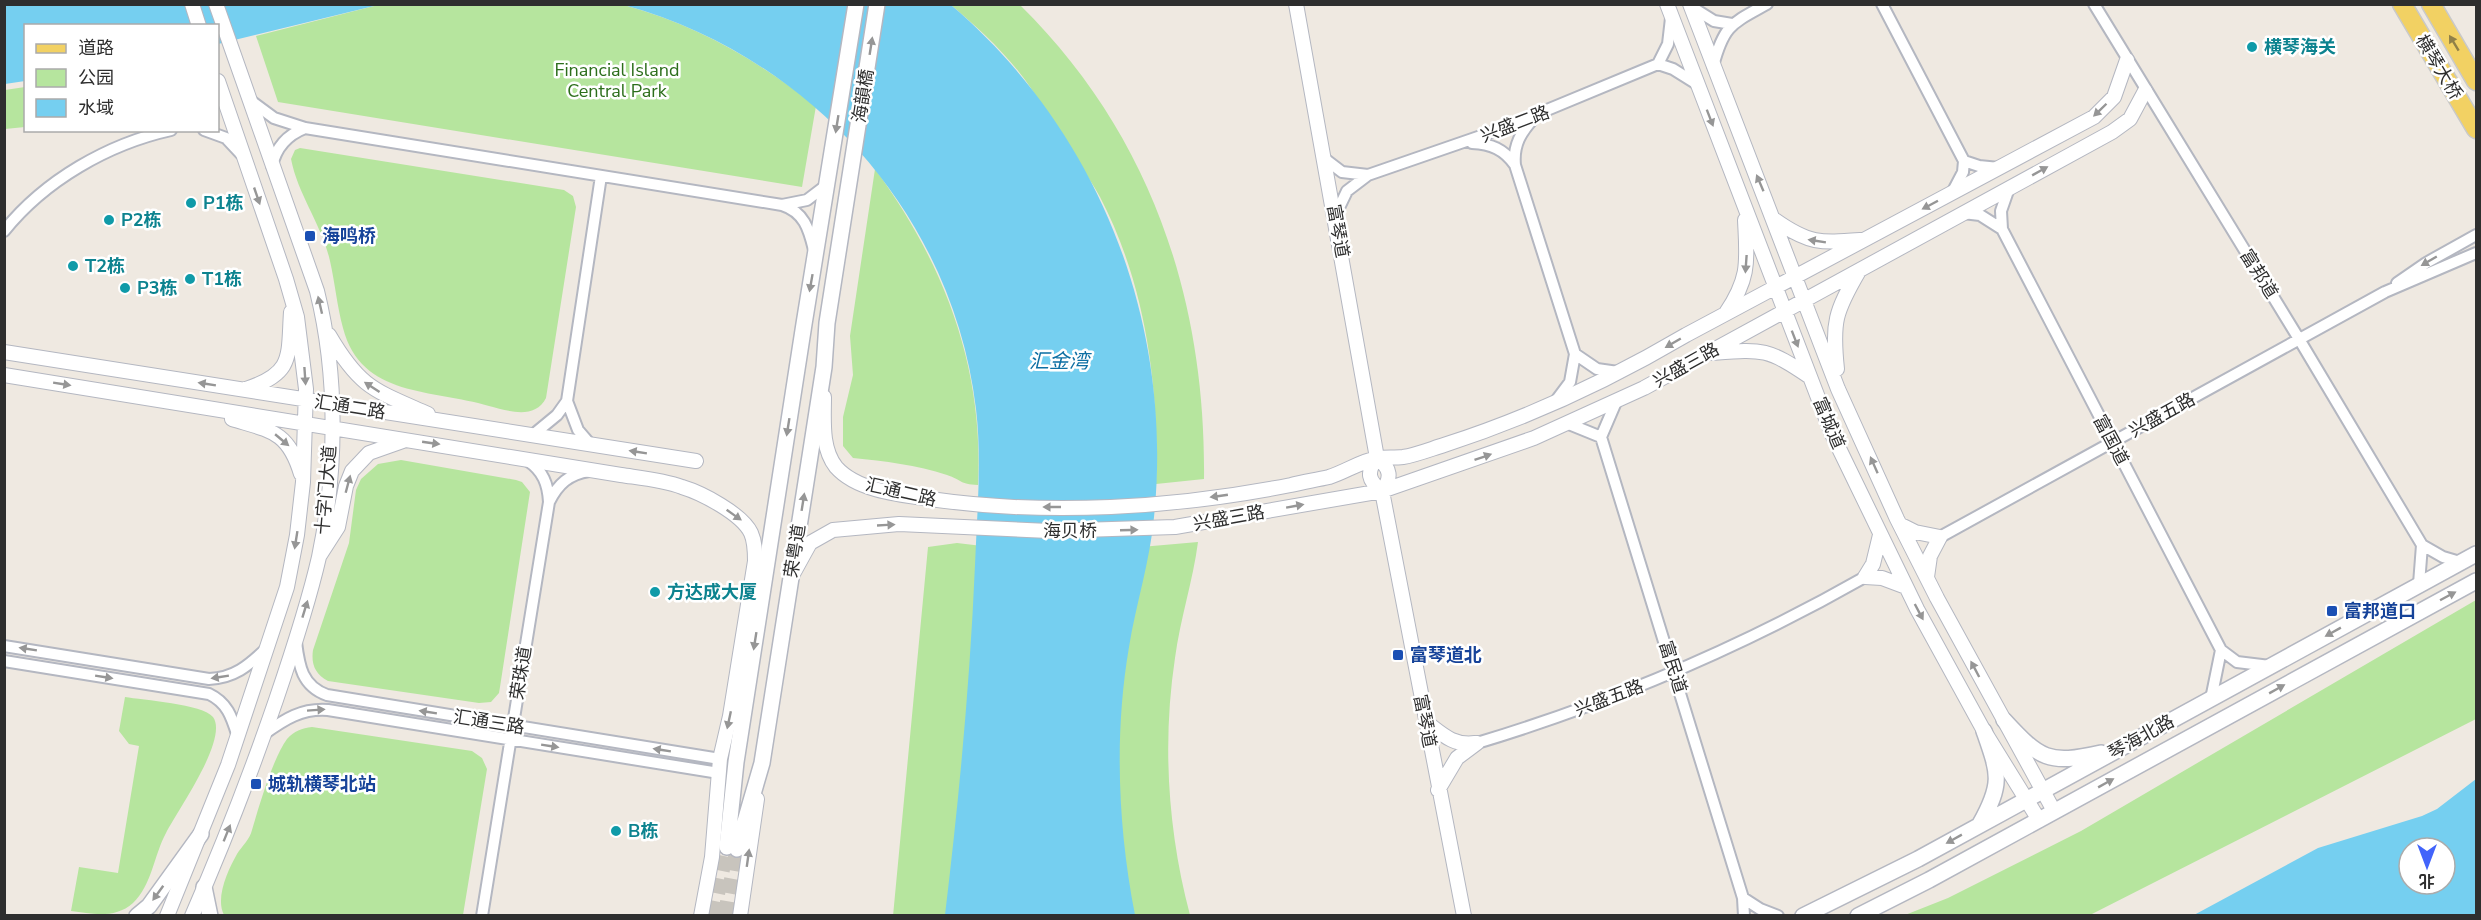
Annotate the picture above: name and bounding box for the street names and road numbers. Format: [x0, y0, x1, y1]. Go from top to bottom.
street label: 横琴大桥 [2410, 30, 2468, 104]
street label: 海韻橋 [847, 67, 879, 125]
street label: 兴盛二路 [1477, 100, 1553, 148]
street label: 富琴道 [1321, 202, 1355, 260]
street label: 富邦道 [2235, 245, 2283, 303]
street label: 兴盛三路 [1649, 337, 1723, 393]
street label: 兴盛五路 [2125, 387, 2199, 443]
street label: 汇通二路 [313, 390, 387, 424]
street label: 富城道 [1807, 393, 1851, 453]
street label: 富国道 [2088, 411, 2134, 469]
street label: 十字门大道 [310, 444, 342, 536]
street label: 汇通二路 [863, 472, 939, 512]
street label: 兴盛三路 [1191, 500, 1267, 536]
street label: 海贝桥 [1043, 519, 1097, 543]
street label: 荣粤道 [779, 522, 811, 580]
street label: 富民道 [1654, 638, 1692, 696]
street label: 荣珠道 [505, 644, 537, 702]
street label: 兴盛五路 [1571, 674, 1647, 722]
street label: 富琴道 [1408, 692, 1442, 750]
street label: 汇通三路 [452, 705, 526, 739]
street label: 琴海北路 [2104, 709, 2178, 765]

